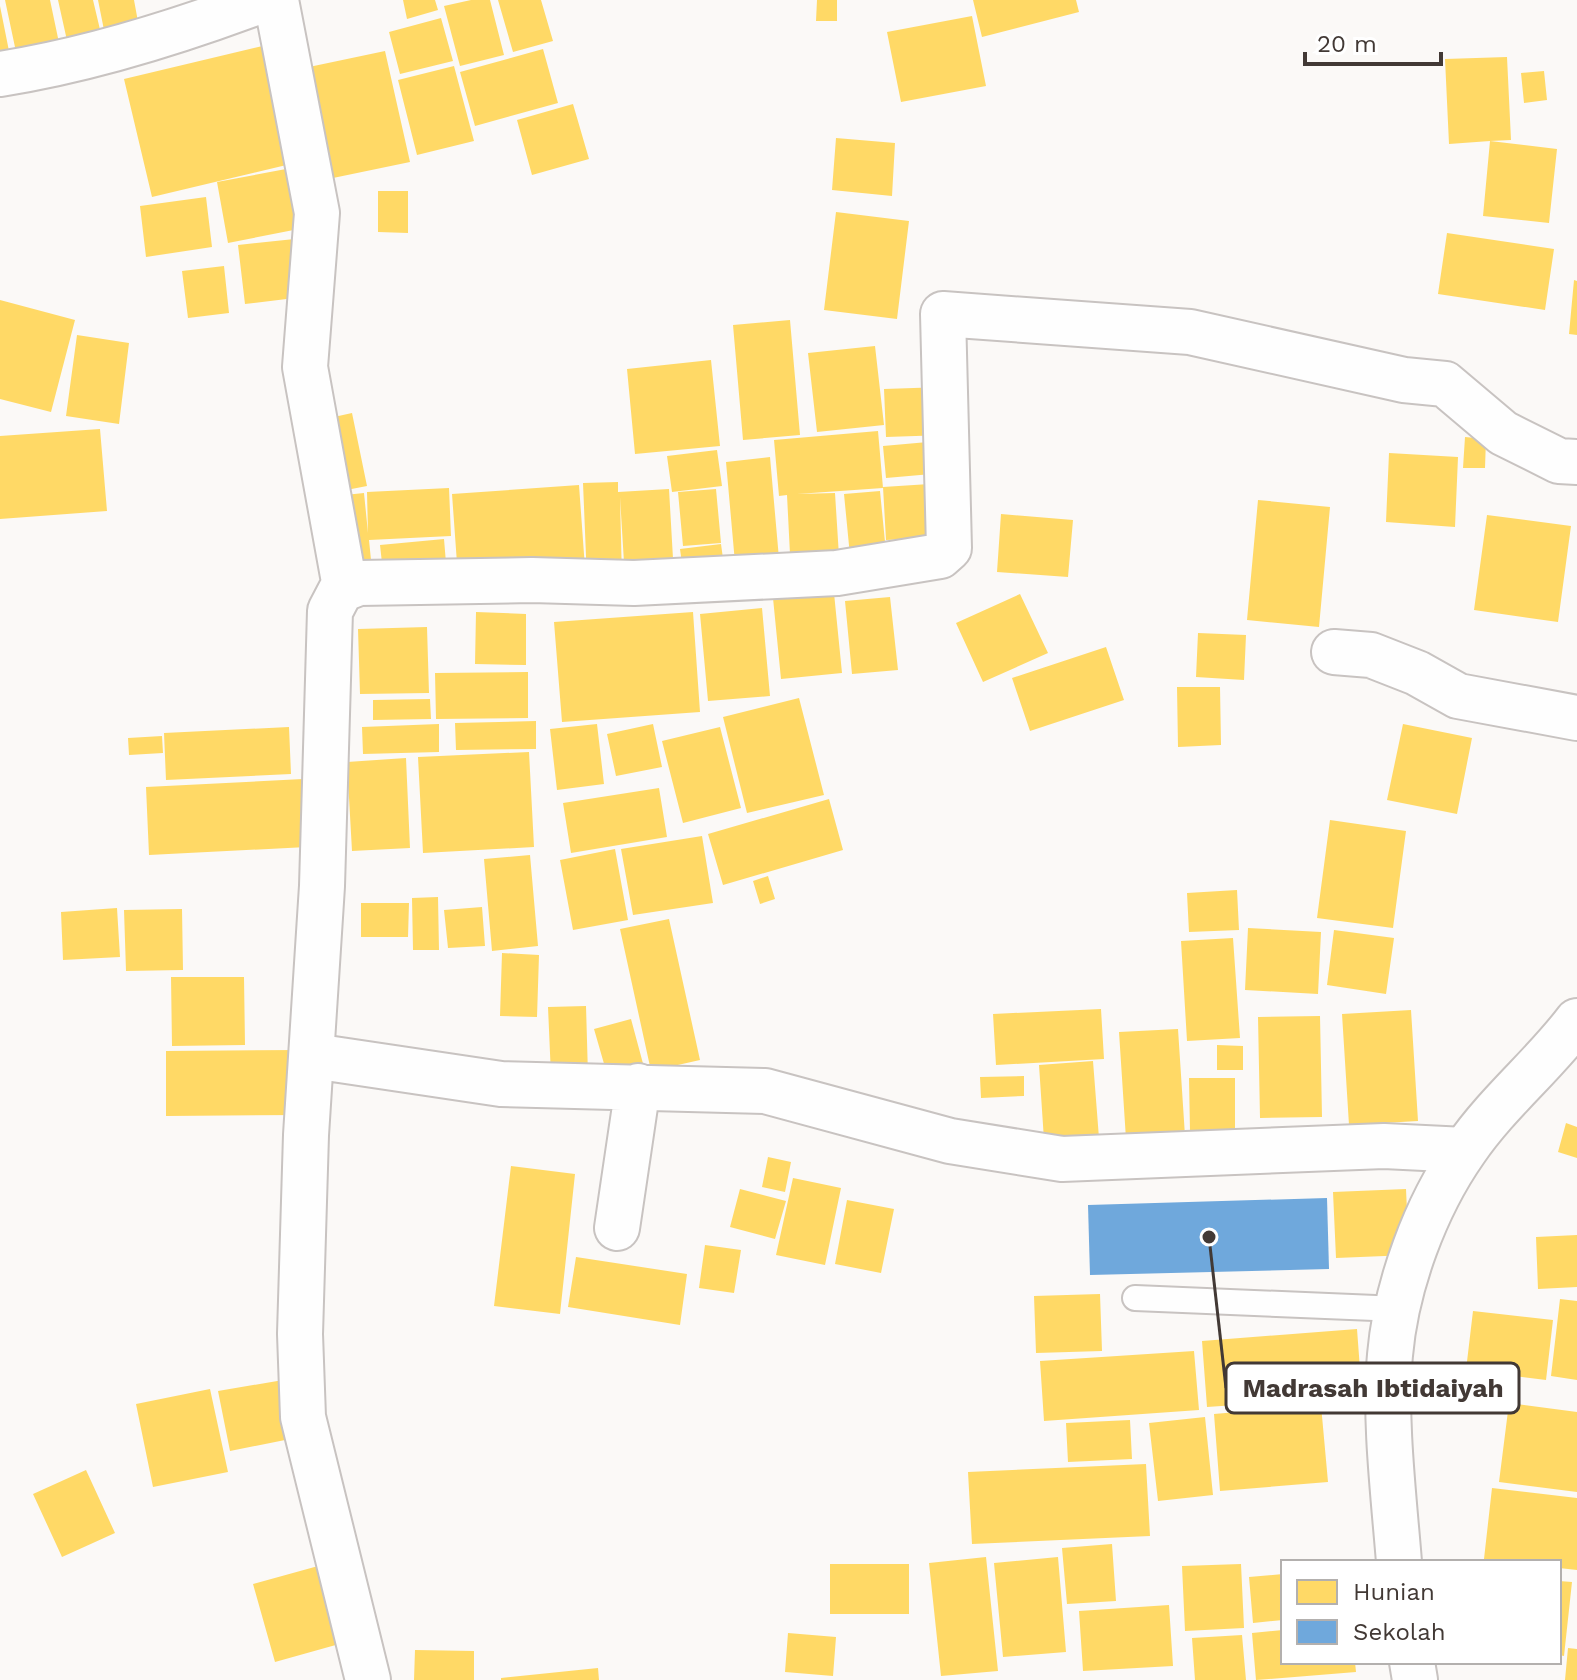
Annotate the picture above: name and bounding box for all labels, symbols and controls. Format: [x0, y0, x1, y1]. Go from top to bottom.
scale bar [1305, 16, 1441, 66]
text: 20 m [1317, 30, 1377, 58]
callout: Madrasah Ibtidaiyah [1226, 1363, 1519, 1413]
text: Madrasah Ibtidaiyah [1242, 1373, 1504, 1403]
legend [1281, 1560, 1561, 1664]
text: Hunian [1353, 1578, 1435, 1606]
text: Sekolah [1353, 1618, 1446, 1646]

